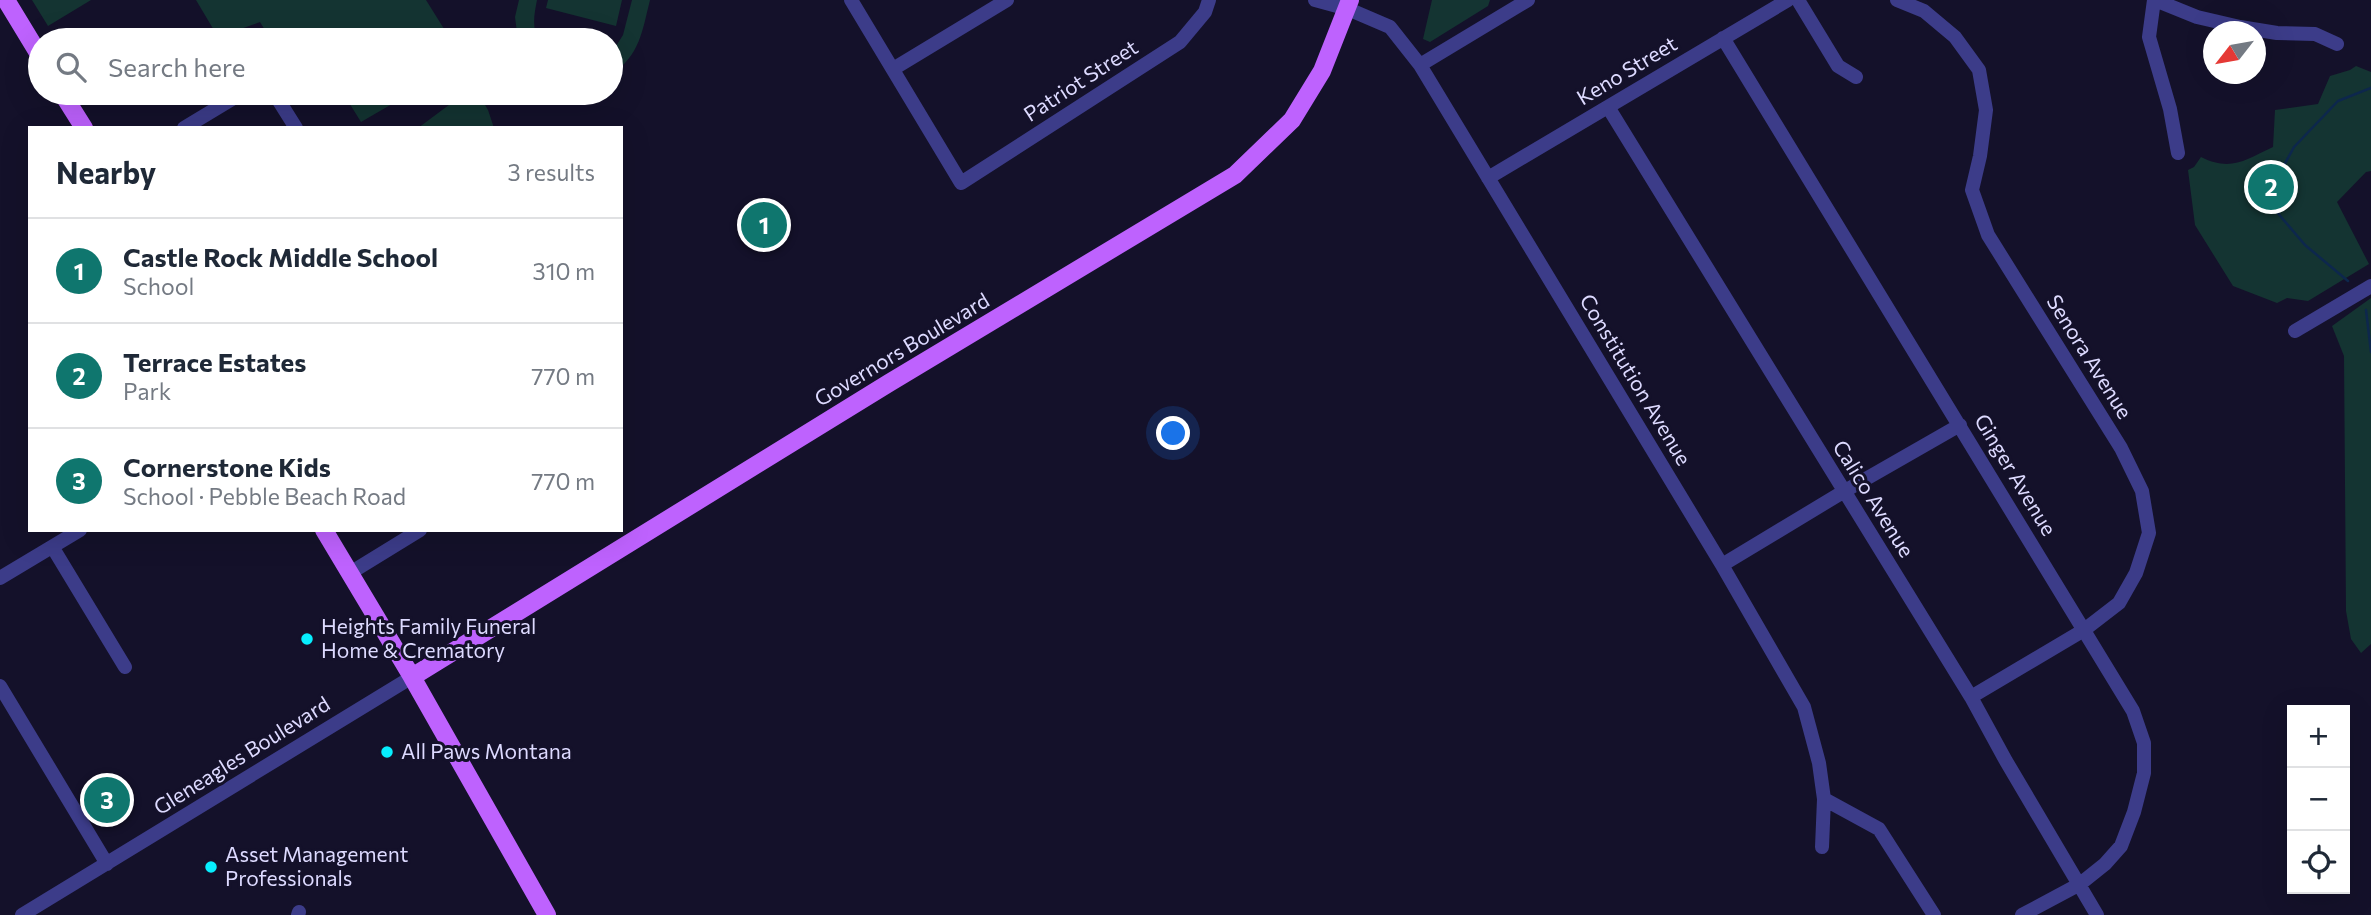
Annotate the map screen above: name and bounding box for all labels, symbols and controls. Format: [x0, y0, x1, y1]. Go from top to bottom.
north arrow [2203, 21, 2266, 84]
search box [28, 28, 623, 105]
street label: Keno Street [1572, 30, 1681, 109]
street label: Patriot Street [1018, 34, 1142, 126]
icon: search [52, 48, 90, 86]
text: Search here [108, 51, 246, 82]
text: Nearby [56, 153, 156, 190]
text: 3 results [508, 158, 595, 186]
pin: 2 [2248, 161, 2294, 213]
pin: 1 [741, 199, 787, 251]
text: Castle Rock Middle School [123, 241, 438, 272]
text: 1 [74, 257, 84, 285]
text: 310 m [533, 257, 595, 285]
text: School [123, 272, 194, 300]
street label: Governors Boulevard [809, 287, 993, 411]
street label: Constitution Avenue [1575, 289, 1697, 469]
street label: Senora Avenue [2042, 290, 2138, 423]
text: Terrace Estates [123, 346, 306, 377]
text: 2 [72, 362, 86, 390]
text: 770 m [531, 362, 595, 390]
text: Park [123, 377, 171, 405]
street label: Ginger Avenue [1970, 409, 2062, 540]
your location [1156, 416, 1190, 450]
street label: Calico Avenue [1828, 435, 1920, 561]
text: Cornerstone Kids [123, 451, 331, 482]
text: 3 [72, 467, 86, 495]
text: 770 m [531, 467, 595, 495]
text: School · Pebble Beach Road [123, 482, 406, 510]
place label: Heights Family Funeral Home & Crematory [321, 613, 536, 662]
marker: Heights Family Funeral Home & Crematory [299, 631, 315, 647]
street label: Gleneagles Boulevard [149, 690, 334, 819]
map controls [2287, 705, 2350, 894]
button: + [2287, 705, 2350, 768]
place label: All Paws Montana [401, 738, 572, 763]
marker: All Paws Montana [379, 744, 395, 760]
button: − [2287, 768, 2350, 831]
pin: 3 [84, 774, 130, 826]
button: locate [2287, 831, 2350, 894]
place label: Asset Management Professionals [225, 841, 408, 890]
marker: Asset Management Professionals [203, 859, 219, 875]

